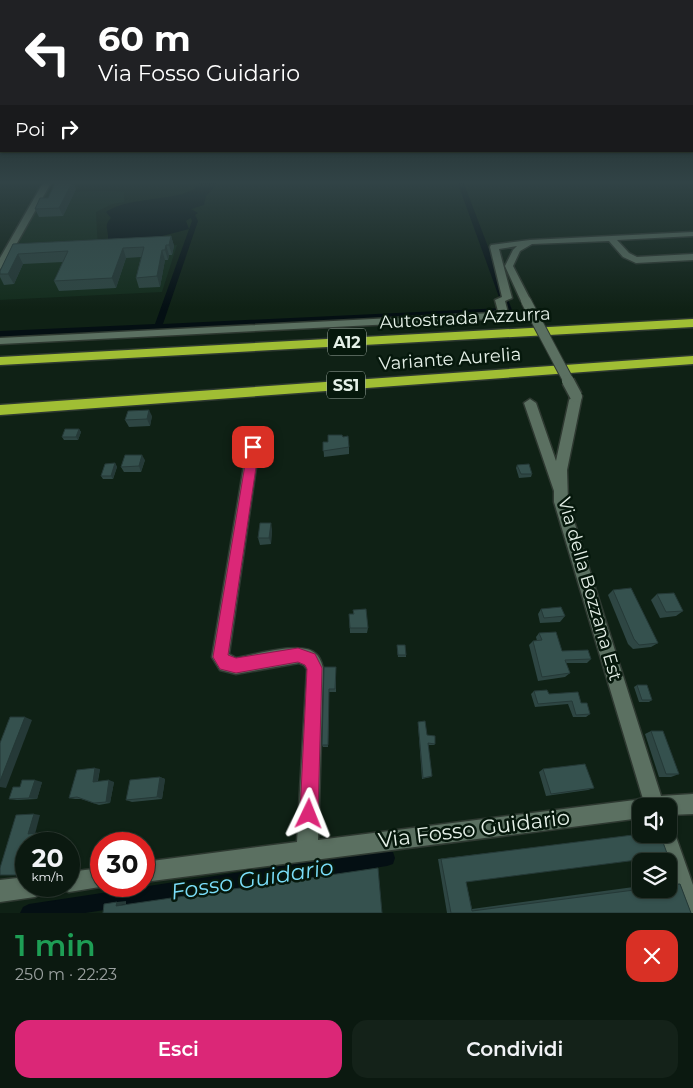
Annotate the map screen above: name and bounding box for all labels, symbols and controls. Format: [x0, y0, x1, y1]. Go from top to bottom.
text: 60 m [98, 17, 191, 60]
icon: left [15, 20, 80, 85]
text: Via Fosso Guidario [98, 60, 300, 87]
icon: right [55, 115, 83, 143]
text: Poi [15, 118, 45, 141]
street label: Autostrada Azzurra [379, 303, 551, 333]
road number: A12 [328, 328, 366, 356]
street label: Variante Aurelia [378, 343, 522, 375]
road number: SS1 [327, 372, 365, 398]
pin [232, 426, 274, 468]
icon: arrive [239, 433, 267, 461]
street label: Via della Bozzana Est [553, 495, 627, 683]
position arrow [282, 787, 334, 839]
map controls [632, 798, 677, 898]
button: sound [632, 798, 677, 843]
street label: Via Fosso Guidario [377, 804, 571, 853]
speed limit sign: 30 [90, 832, 155, 897]
text: 20 [32, 843, 63, 873]
water label: Fosso Guidario [169, 853, 335, 906]
button: layers [632, 853, 677, 898]
text: km/h [31, 869, 64, 884]
text: 1 min [15, 927, 96, 964]
button: close [626, 930, 678, 982]
text: 250 m · 22:23 [15, 965, 117, 984]
button: Esci [15, 1020, 342, 1078]
button: Condividi [352, 1020, 678, 1078]

